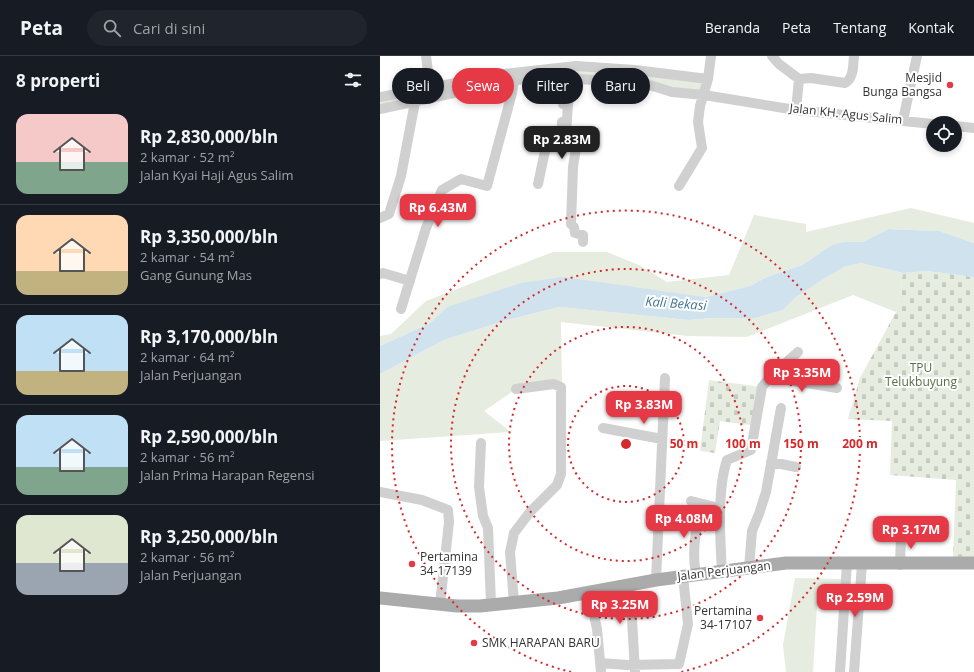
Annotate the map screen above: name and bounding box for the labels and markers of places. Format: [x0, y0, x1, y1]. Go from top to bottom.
place label: Mesjid Bunga Bangsa [863, 69, 942, 100]
marker: Mesjid Bunga Bangsa [945, 80, 955, 90]
pin: Rp 2.83M [521, 126, 603, 160]
pin: Rp 6.43M [397, 194, 479, 228]
pin: Rp 3.35M [761, 359, 843, 393]
pin: Rp 3.83M [603, 391, 685, 425]
centre of rings [619, 437, 633, 451]
pin: Rp 4.08M [643, 505, 725, 539]
pin: Rp 3.17M [870, 516, 952, 550]
place label: Pertamina 34-17139 [420, 548, 478, 579]
marker: Pertamina 34-17139 [407, 559, 417, 569]
pin: Rp 2.59M [814, 584, 896, 618]
pin: Rp 3.25M [579, 591, 661, 625]
place label: Pertamina 34-17107 [694, 602, 752, 633]
marker: Pertamina 34-17107 [755, 613, 765, 623]
place label: SMK HARAPAN BARU [482, 634, 600, 651]
marker: SMK HARAPAN BARU [469, 638, 479, 648]

